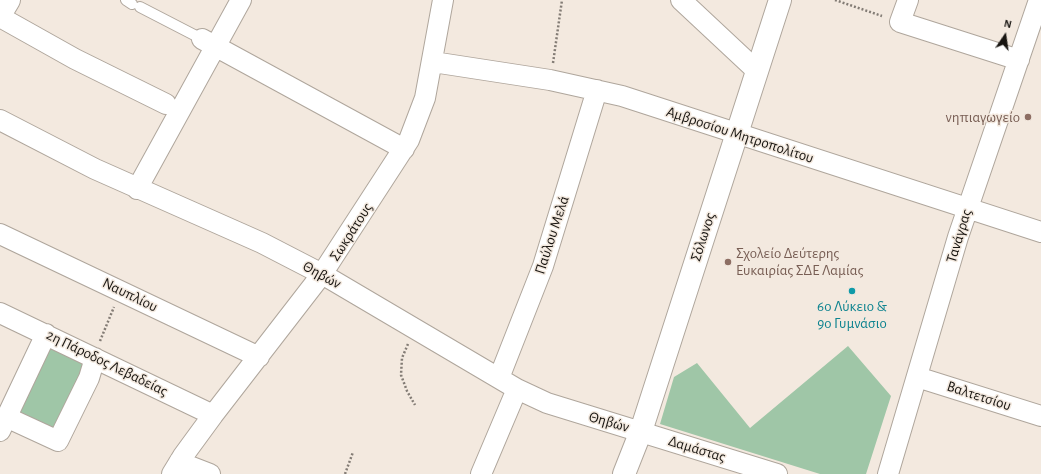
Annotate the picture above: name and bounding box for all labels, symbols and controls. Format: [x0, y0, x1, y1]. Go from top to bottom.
north arrow [985, 16, 1025, 56]
text: N [1003, 18, 1013, 30]
street label: Αμβροσίου Μητροπολίτου [664, 103, 816, 167]
place label: νηπιαγωγείο [946, 108, 1020, 126]
marker: νηπιαγωγείο [1023, 112, 1033, 122]
street label: Παύλου Μελά [531, 194, 573, 276]
street label: Σωκράτους [326, 200, 376, 264]
street label: Τανάγρας [942, 207, 976, 265]
street label: Σόλωνος [687, 210, 719, 264]
place label: Σχολείο Δεύτερης Ευκαιρίας ΣΔΕ Λαμίας [736, 244, 863, 279]
street label: Θηβών [300, 257, 344, 293]
marker: Σχολείο Δεύτερης Ευκαιρίας ΣΔΕ Λαμίας [723, 257, 733, 267]
street label: Ναυπλίου [99, 274, 161, 316]
marker: 6ο Λύκειο & 9ο Γυμνάσιο [847, 286, 857, 296]
place label: 6ο Λύκειο & 9ο Γυμνάσιο [817, 297, 887, 332]
street label: 2η Πάροδος Λεβαδείας [43, 326, 171, 400]
street label: Βαλτετσίου [945, 377, 1013, 415]
street label: Θηβών [587, 408, 631, 436]
street label: Δαμάστας [666, 432, 728, 466]

